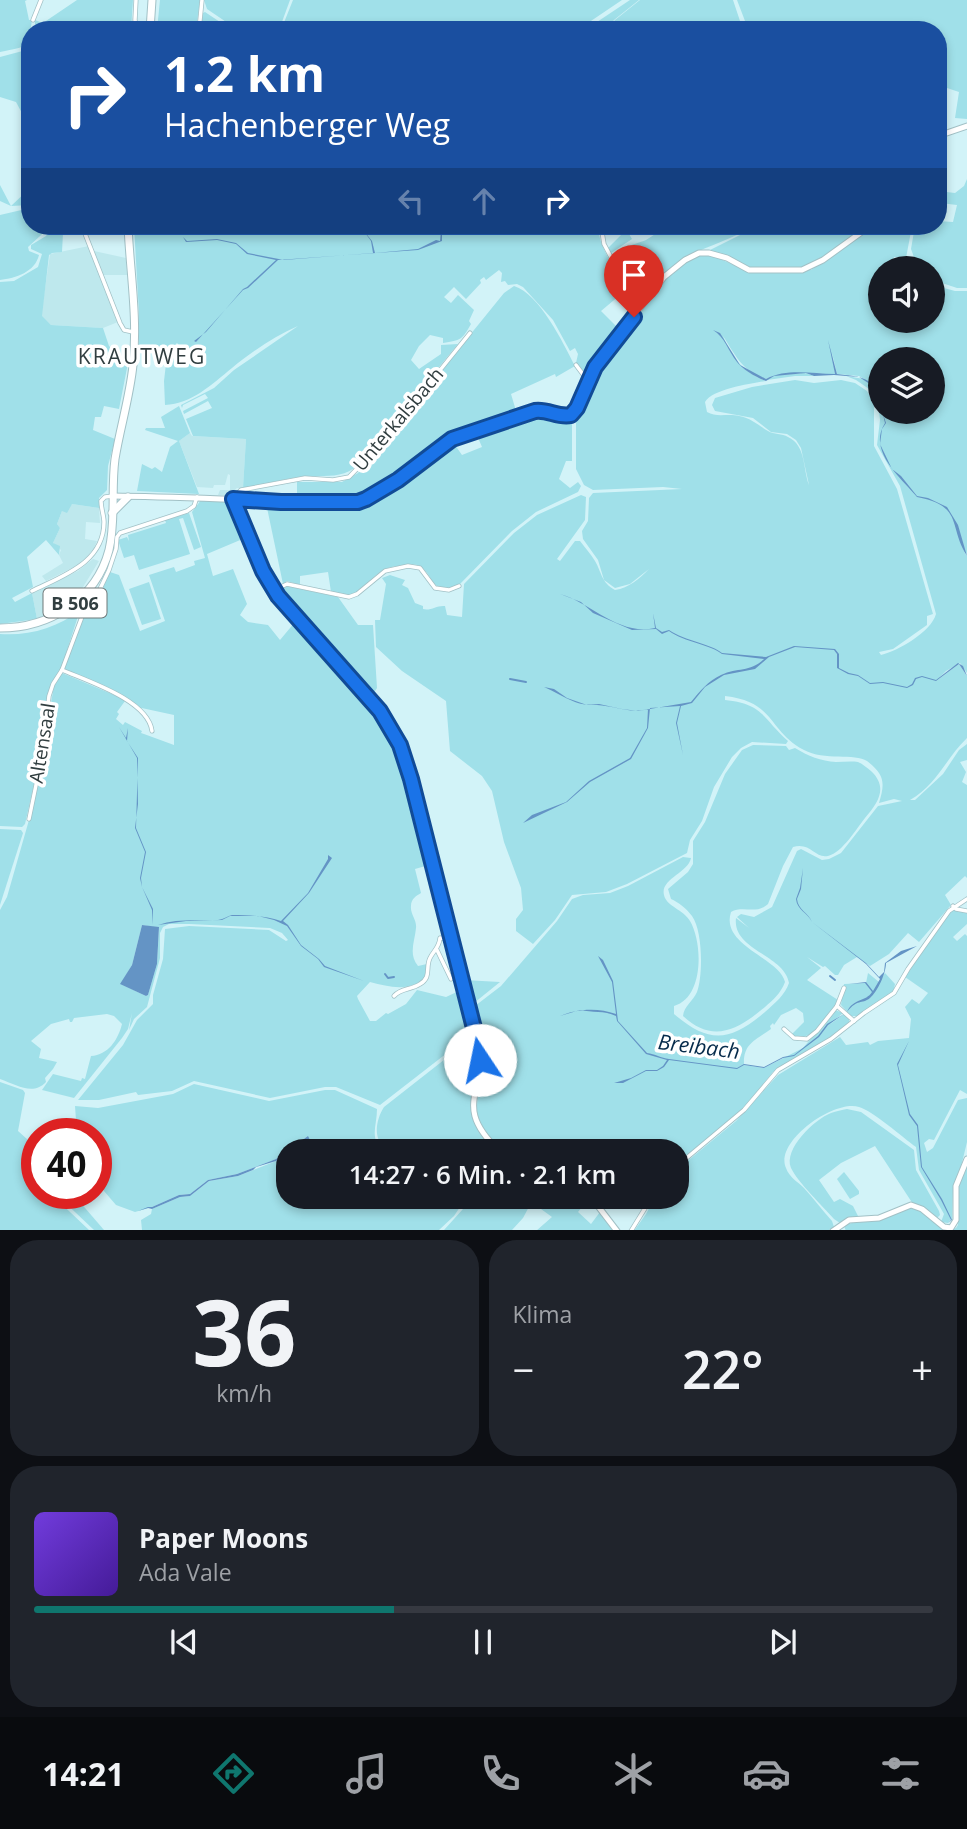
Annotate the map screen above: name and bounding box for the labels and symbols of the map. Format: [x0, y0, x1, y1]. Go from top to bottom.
pin [604, 245, 664, 317]
district label: KRAUTWEG [78, 342, 206, 370]
street label: Unterkalsbach [347, 362, 449, 476]
road number: B 506 [43, 588, 106, 618]
street label: Altensaal [23, 701, 61, 785]
position arrow [443, 1023, 517, 1097]
water label: Breibach [656, 1027, 742, 1065]
speed limit sign: 40 [21, 1118, 112, 1209]

